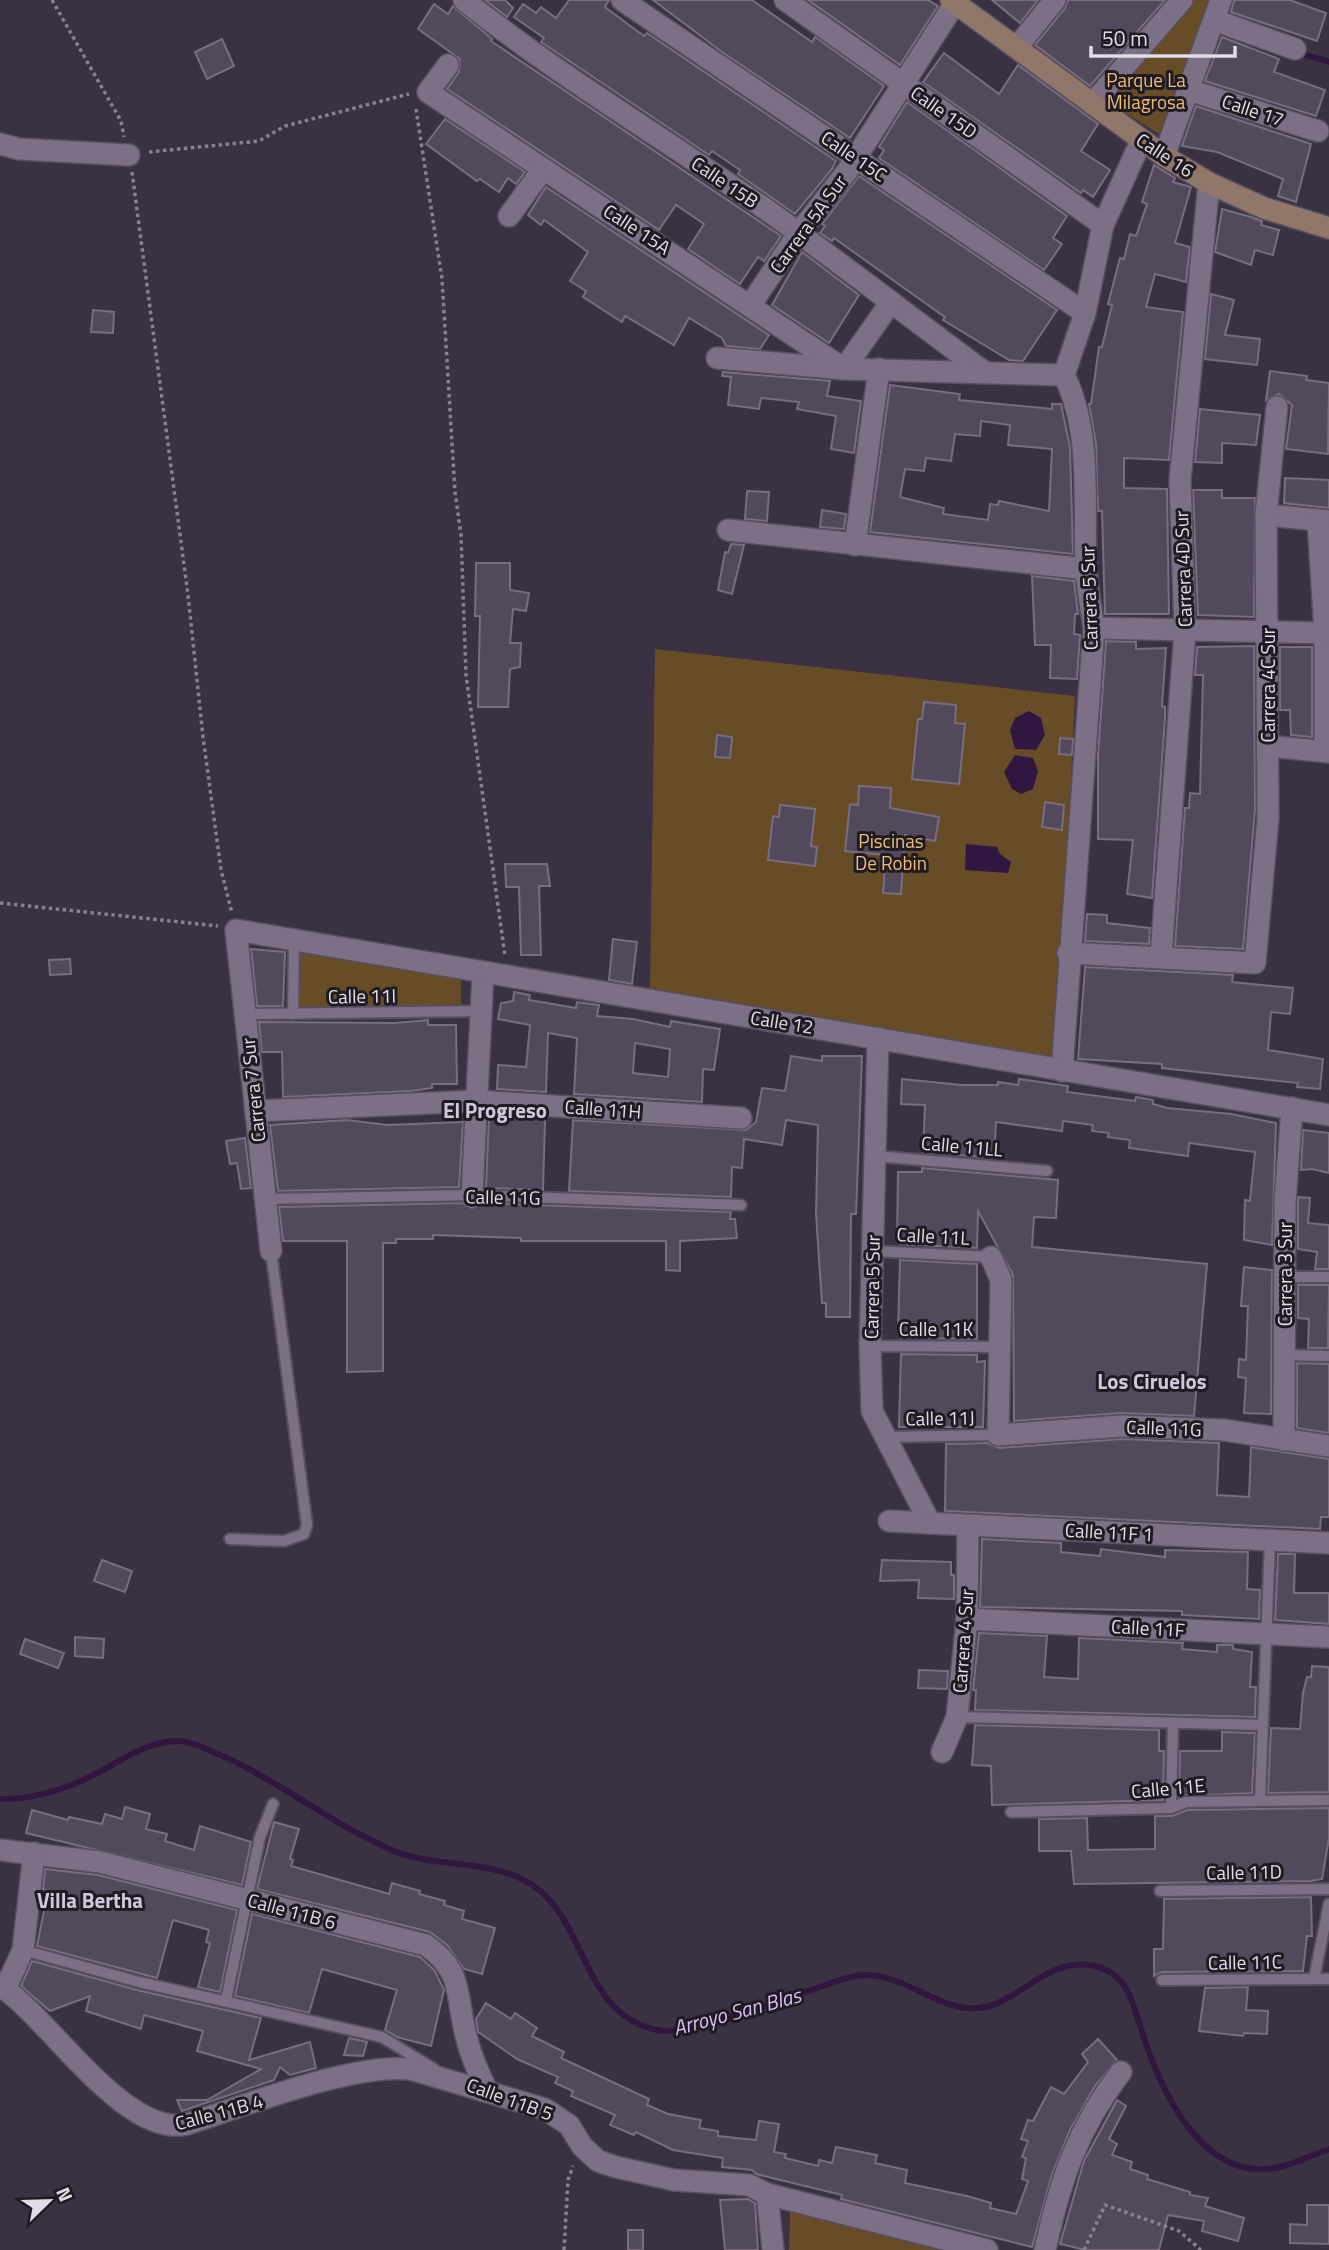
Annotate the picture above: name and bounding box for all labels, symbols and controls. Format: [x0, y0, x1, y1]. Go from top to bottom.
scale bar [1091, 14, 1234, 58]
text: 50 m [1102, 22, 1148, 54]
park label: Parque La Milagrosa [1106, 65, 1186, 116]
street label: Calle 15D [905, 78, 984, 145]
street label: Calle 17 [1218, 86, 1288, 133]
street label: Calle 15C [815, 123, 893, 188]
street label: Calle 16 [1131, 125, 1200, 184]
street label: Calle 15B [686, 148, 765, 215]
street label: Carrera 5A Sur [762, 168, 854, 279]
street label: Calle 15A [598, 196, 677, 261]
street label: Carrera 4D Sur [1166, 510, 1199, 628]
street label: Carrera 5 Sur [1072, 545, 1105, 651]
street label: Carrera 4C Sur [1253, 627, 1282, 742]
park label: Piscinas De Robin [855, 826, 927, 877]
street label: Calle 11I [328, 980, 396, 1011]
street label: Calle 12 [748, 1002, 816, 1041]
street label: Carrera 7 Sur [233, 1036, 272, 1144]
street label: Calle 11H [564, 1091, 642, 1126]
district label: El Progreso [443, 1094, 547, 1126]
street label: Calle 11LL [920, 1127, 1004, 1164]
street label: Calle 11G [465, 1181, 541, 1212]
street label: Calle 11L [896, 1219, 970, 1252]
street label: Carrera 3 Sur [1270, 1221, 1299, 1326]
street label: Carrera 5 Sur [856, 1234, 887, 1339]
street label: Calle 11K [899, 1314, 973, 1343]
district label: Los Ciruelos [1097, 1365, 1207, 1397]
street label: Calle 11J [905, 1402, 975, 1433]
street label: Calle 11G [1126, 1412, 1202, 1443]
street label: Calle 11F 1 [1064, 1515, 1154, 1548]
street label: Carrera 4 Sur [944, 1587, 981, 1694]
street label: Calle 11F [1110, 1611, 1186, 1644]
street label: Calle 11E [1130, 1770, 1206, 1805]
street label: Calle 11D [1206, 1856, 1282, 1887]
district label: Villa Bertha [37, 1884, 143, 1916]
street label: Calle 11B 6 [245, 1885, 339, 1936]
street label: Calle 11C [1208, 1946, 1282, 1977]
water label: Arroyo San Blas [669, 1978, 806, 2043]
street label: Calle 11B 5 [463, 2069, 558, 2128]
street label: Calle 11B 4 [172, 2086, 266, 2137]
north arrow [14, 2166, 84, 2236]
text: N [49, 2182, 81, 2206]

